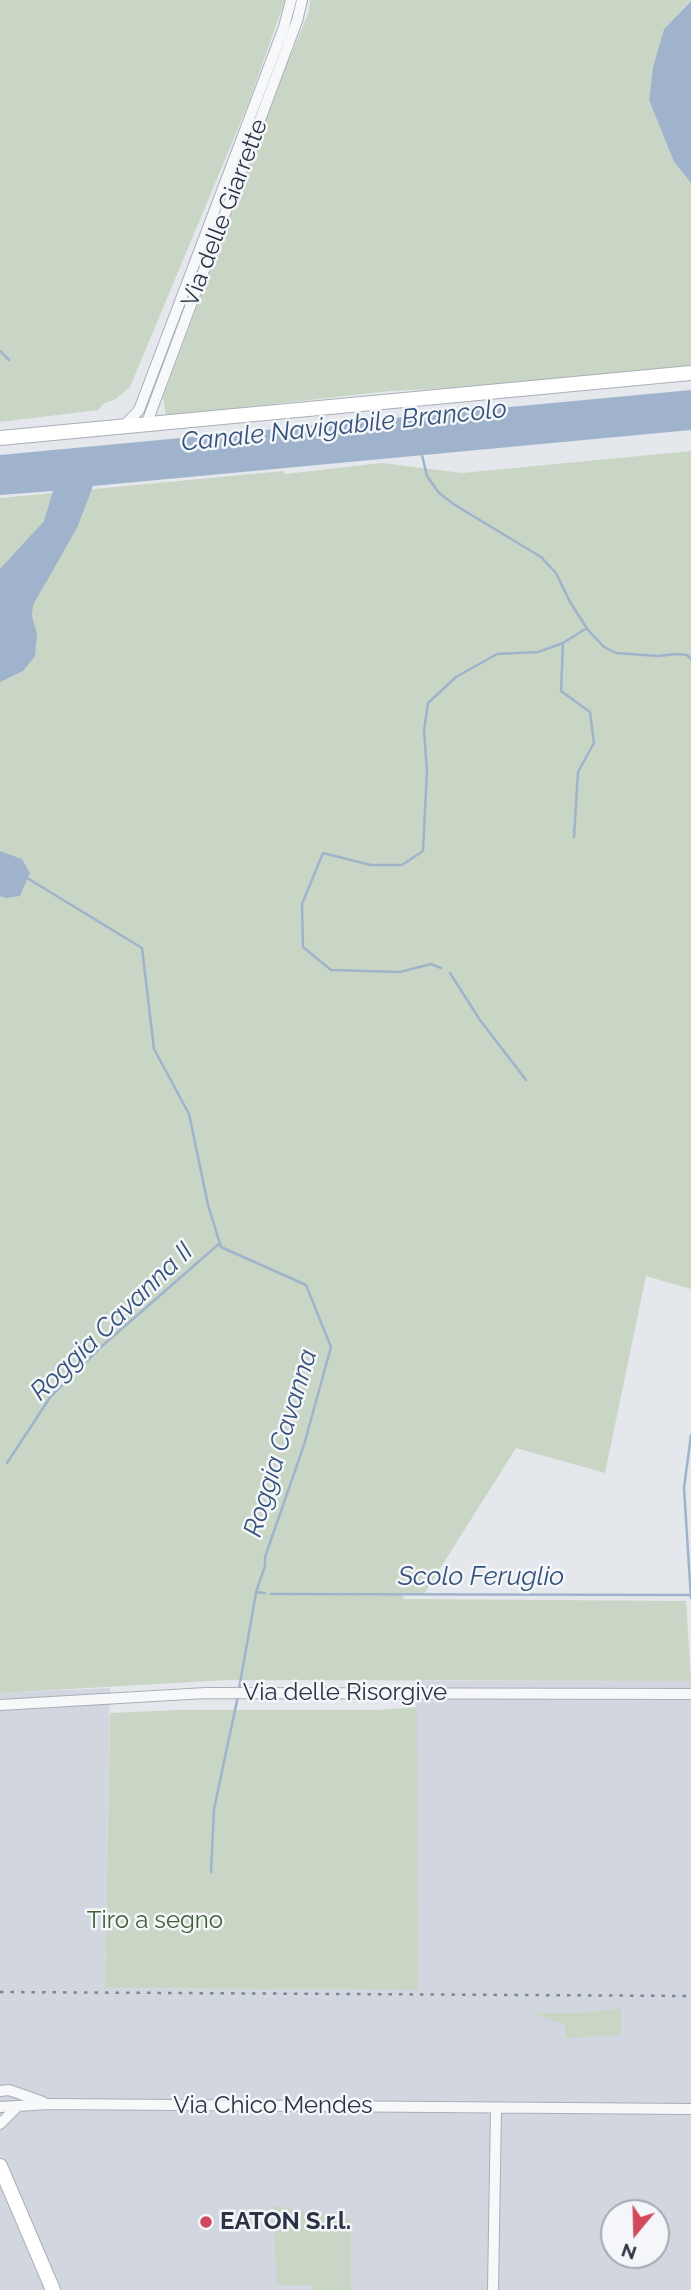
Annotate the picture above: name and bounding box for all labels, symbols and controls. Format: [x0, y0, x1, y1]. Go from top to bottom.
street label: Via delle Giarrette [176, 115, 274, 311]
water label: Canale Navigabile Brancolo [180, 393, 508, 459]
water label: Roggia Cavanna II [24, 1237, 200, 1407]
water label: Roggia Cavanna [238, 1345, 324, 1541]
water label: Scolo Feruglio [398, 1561, 564, 1593]
street label: Via delle Risorgive [243, 1679, 447, 1707]
park label: Tiro a segno [87, 1907, 223, 1935]
street label: Via Chico Mendes [173, 2092, 373, 2120]
north arrow [600, 2199, 670, 2269]
place label: EATON S.r.l. [220, 2208, 351, 2236]
marker: EATON S.r.l. [198, 2214, 214, 2230]
text: N [618, 2239, 639, 2265]

